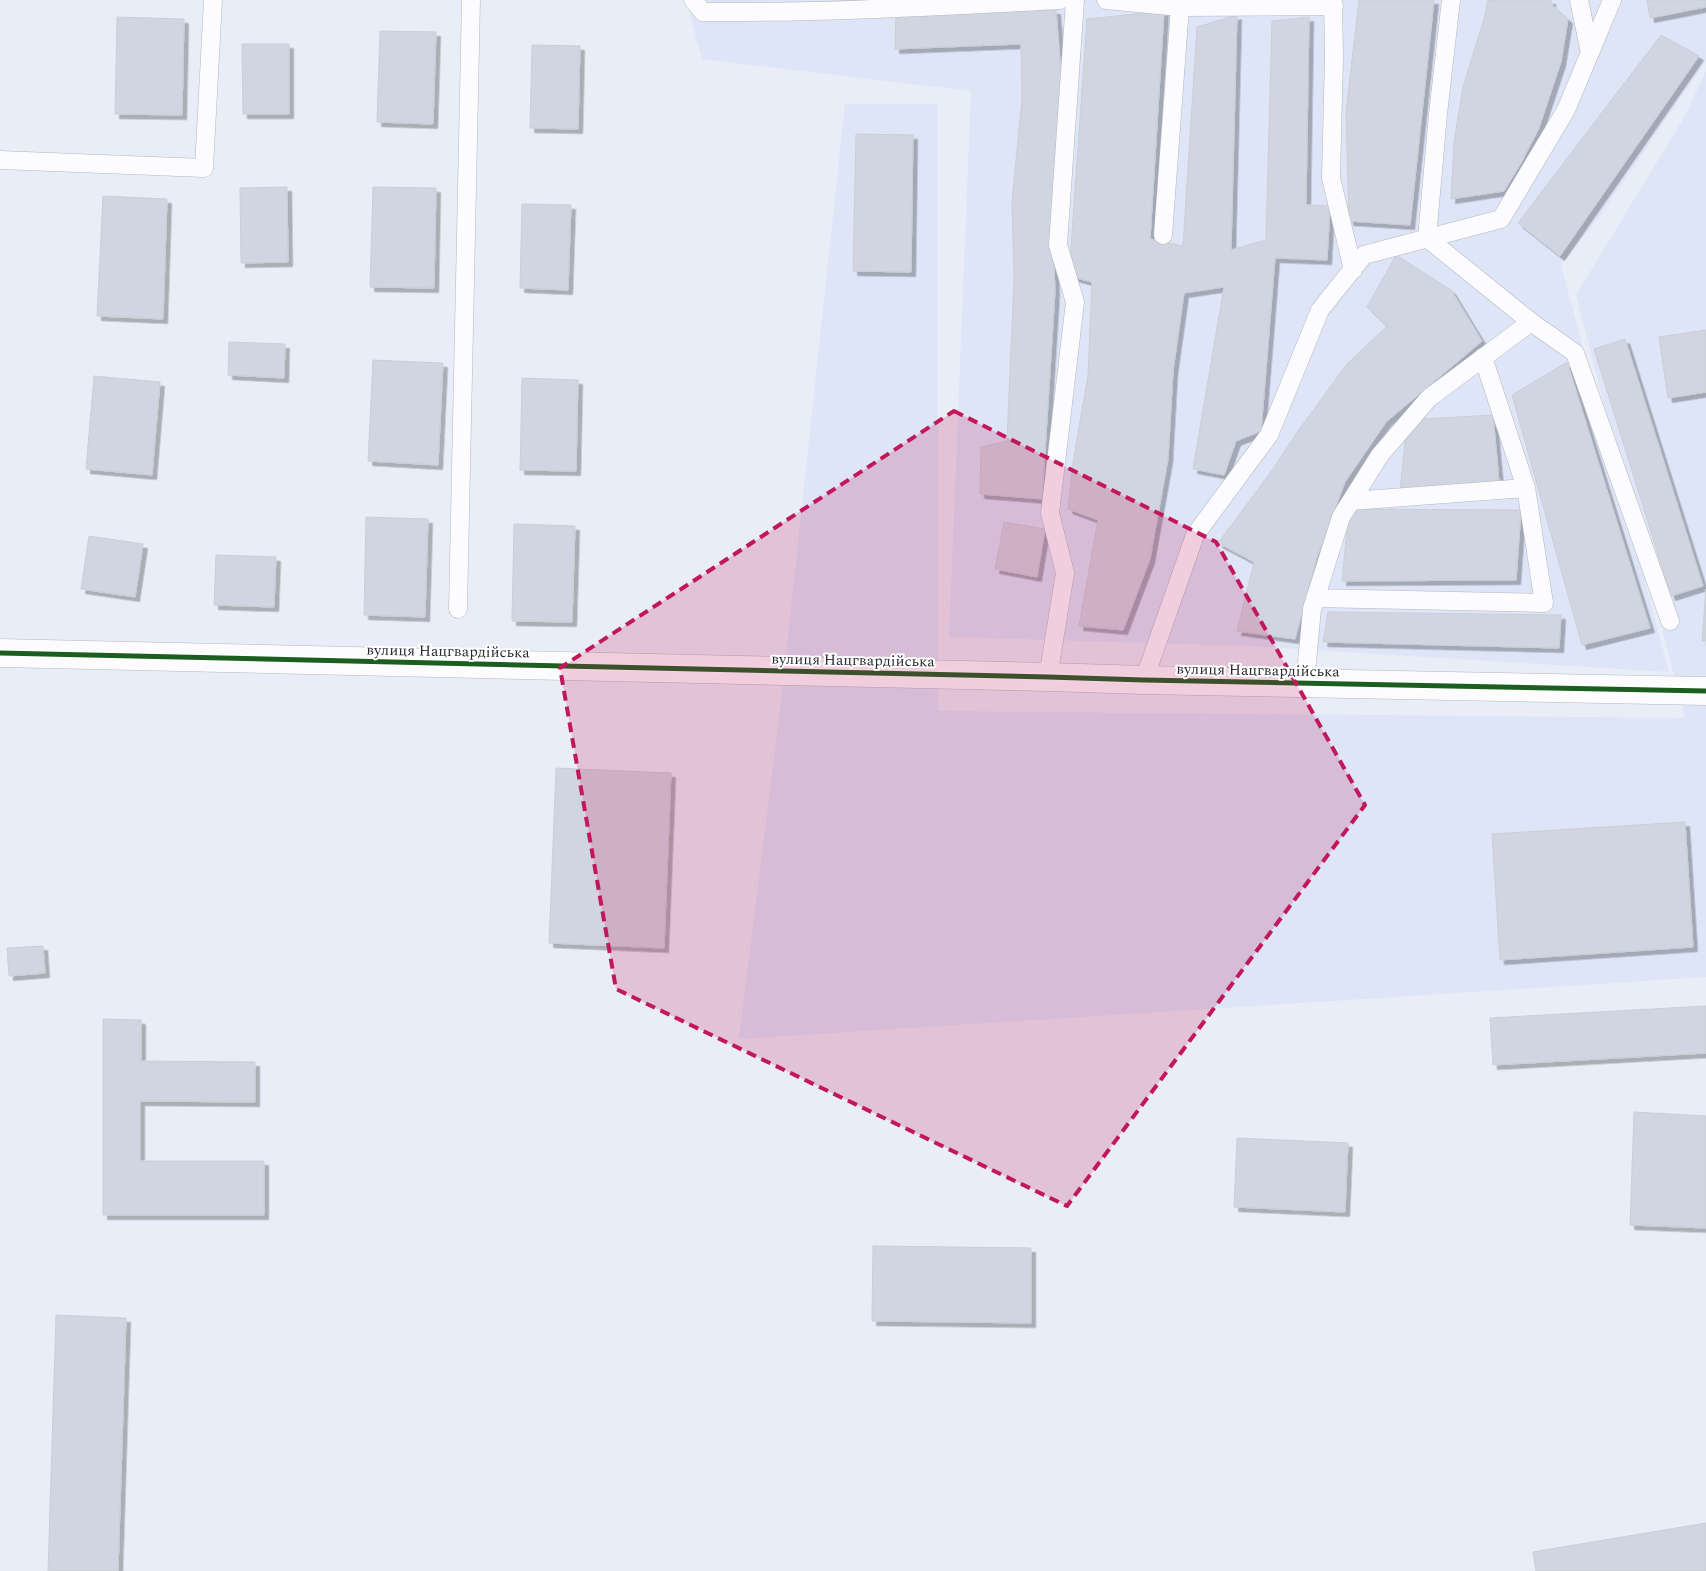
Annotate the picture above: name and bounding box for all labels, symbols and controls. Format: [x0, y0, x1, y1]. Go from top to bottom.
street label: вулиця Нацгвардійська [366, 639, 531, 664]
street label: вулиця Нацгвардійська [771, 648, 936, 673]
street label: вулиця Нацгвардійська [1176, 658, 1341, 683]

